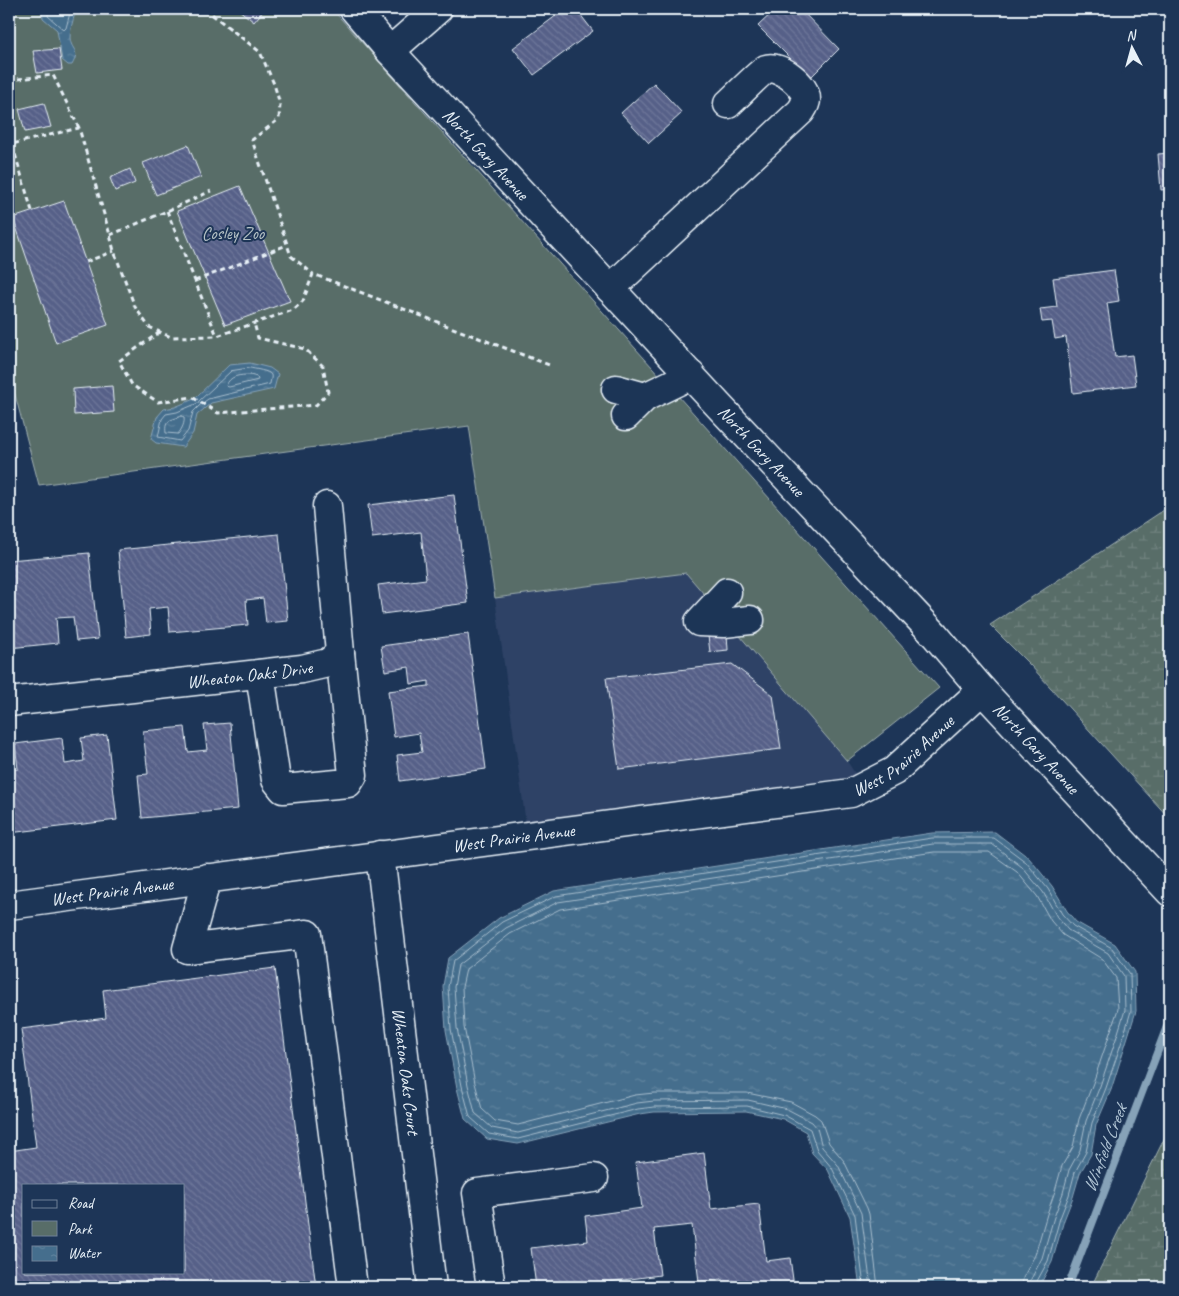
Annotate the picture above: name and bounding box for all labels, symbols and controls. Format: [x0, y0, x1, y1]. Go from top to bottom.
north arrow [1106, 22, 1156, 72]
text: N [1125, 26, 1138, 44]
street label: North Gary Avenue [438, 104, 534, 205]
park label: Cosley Zoo [202, 222, 266, 244]
street label: North Gary Avenue [713, 401, 810, 502]
street label: Wheaton Oaks Drive [186, 656, 315, 693]
street label: North Gary Avenue [988, 698, 1085, 799]
street label: West Prairie Avenue [849, 710, 959, 801]
street label: West Prairie Avenue [451, 819, 577, 857]
street label: West Prairie Avenue [50, 872, 175, 910]
street label: Wheaton Oaks Court [388, 1007, 425, 1138]
water label: Winfield Creek [1077, 1098, 1134, 1195]
legend [22, 1184, 185, 1274]
text: Road [68, 1194, 95, 1213]
text: Park [68, 1220, 93, 1239]
text: Water [68, 1244, 102, 1263]

